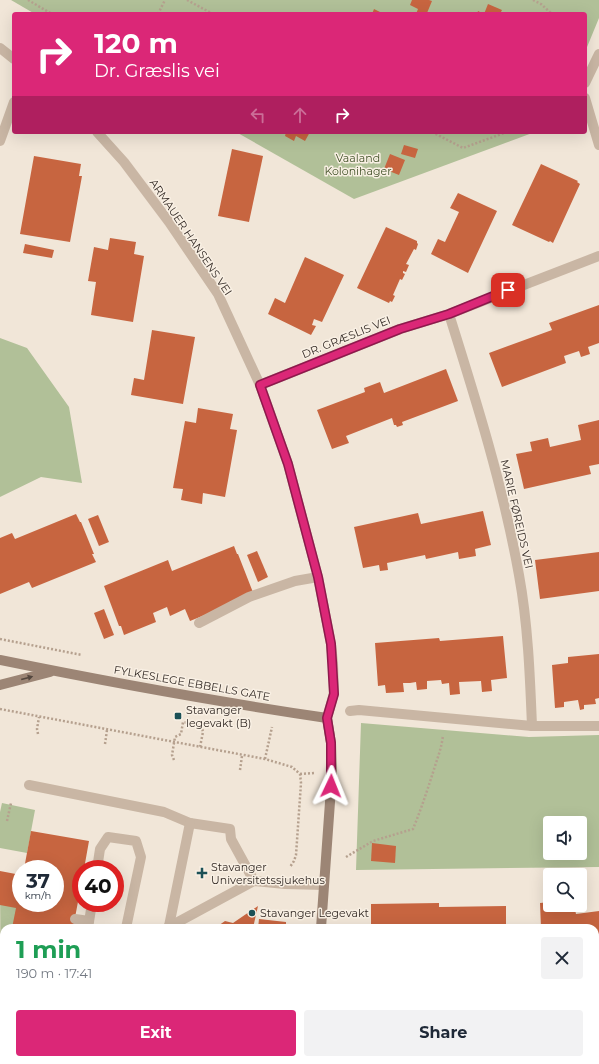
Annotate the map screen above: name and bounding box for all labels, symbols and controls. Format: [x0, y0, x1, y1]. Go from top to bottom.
text: 120 m [94, 26, 178, 60]
icon: right [28, 28, 80, 80]
text: Dr. Græslis vei [94, 60, 220, 82]
icon: left [247, 104, 269, 126]
icon: ahead [289, 104, 311, 126]
icon: right [331, 104, 353, 126]
park label: Vaaland Kolonihager [324, 151, 392, 178]
street label: ARMAUER HANSENS VEI [147, 176, 235, 298]
pin [491, 273, 525, 307]
icon: arrive [497, 279, 519, 301]
street label: DR. GRÆSLIS VEI [300, 313, 392, 361]
street label: MARIE FØREIDS VEI [498, 458, 536, 570]
street label: FYLKESLEGE EBBELLS GATE [113, 662, 271, 704]
one-way arrow [21, 675, 33, 681]
place label: Stavanger legevakt (B) [186, 703, 251, 730]
marker: Stavanger legevakt (B) [173, 711, 183, 721]
position arrow [310, 765, 352, 807]
map controls [543, 816, 587, 912]
button: sound [543, 816, 587, 860]
speed limit sign: 40 [72, 860, 124, 912]
place label: Stavanger Universitetssjukehus [211, 860, 325, 887]
marker: Stavanger Universitetssjukehus [196, 867, 208, 879]
button: search [543, 868, 587, 912]
text: 37 [26, 869, 50, 893]
text: km/h [25, 889, 51, 902]
place label: Stavanger Legevakt [260, 906, 369, 920]
marker: Stavanger Legevakt [247, 908, 257, 918]
text: 1 min [16, 935, 81, 964]
button: close [541, 937, 583, 979]
text: 190 m · 17:41 [16, 965, 92, 981]
button: Exit [16, 1010, 296, 1056]
button: Share [304, 1010, 583, 1056]

